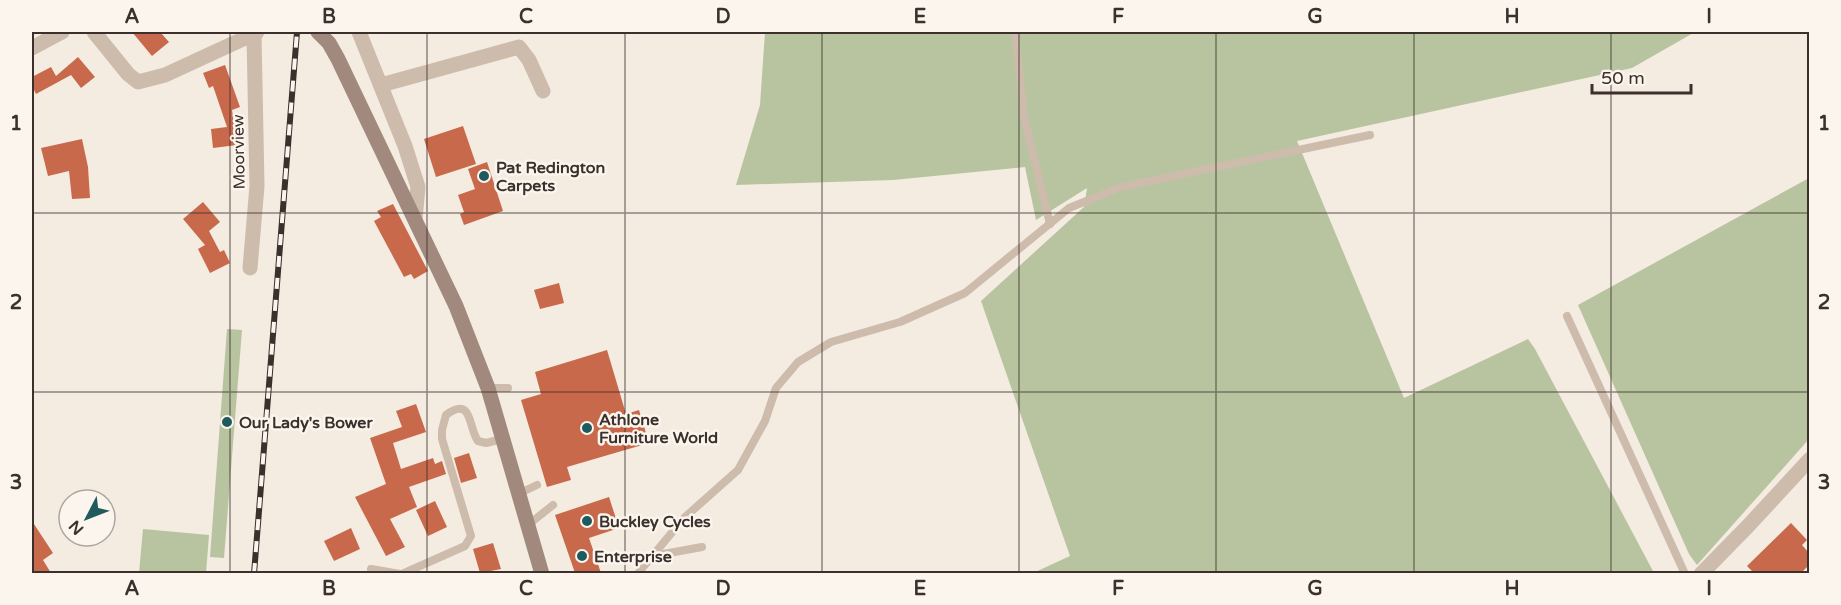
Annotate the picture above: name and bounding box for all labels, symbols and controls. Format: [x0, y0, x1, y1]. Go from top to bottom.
text: A [125, 5, 140, 29]
text: B [322, 5, 336, 29]
text: C [519, 5, 533, 29]
text: D [715, 5, 731, 29]
text: E [914, 5, 927, 29]
text: F [1112, 5, 1124, 29]
text: G [1307, 5, 1323, 29]
text: H [1504, 5, 1520, 29]
text: I [1706, 5, 1712, 29]
scale bar [1592, 57, 1691, 95]
text: 50 m [1601, 67, 1645, 89]
text: 1 [10, 112, 22, 136]
text: 1 [1818, 112, 1830, 136]
street label: Moorview [228, 114, 250, 190]
place label: Pat Redington Carpets [496, 158, 605, 196]
marker: Pat Redington Carpets [477, 169, 491, 183]
text: 2 [10, 291, 22, 315]
text: 2 [1818, 291, 1830, 315]
place label: Athlone Furniture World [599, 410, 718, 448]
place label: Our Lady's Bower [239, 413, 373, 433]
marker: Our Lady's Bower [220, 415, 234, 429]
marker: Athlone Furniture World [580, 421, 594, 435]
text: 3 [10, 471, 22, 495]
text: 3 [1818, 471, 1830, 495]
north arrow [57, 488, 117, 548]
place label: Buckley Cycles [599, 512, 711, 532]
marker: Buckley Cycles [580, 514, 594, 528]
text: N [65, 516, 88, 539]
place label: Enterprise [594, 547, 672, 567]
marker: Enterprise [575, 549, 589, 563]
text: A [125, 577, 140, 601]
text: B [322, 577, 336, 601]
text: C [519, 577, 533, 601]
text: D [715, 577, 731, 601]
text: E [914, 577, 927, 601]
text: F [1112, 577, 1124, 601]
text: G [1307, 577, 1323, 601]
text: H [1504, 577, 1520, 601]
text: I [1706, 577, 1712, 601]

